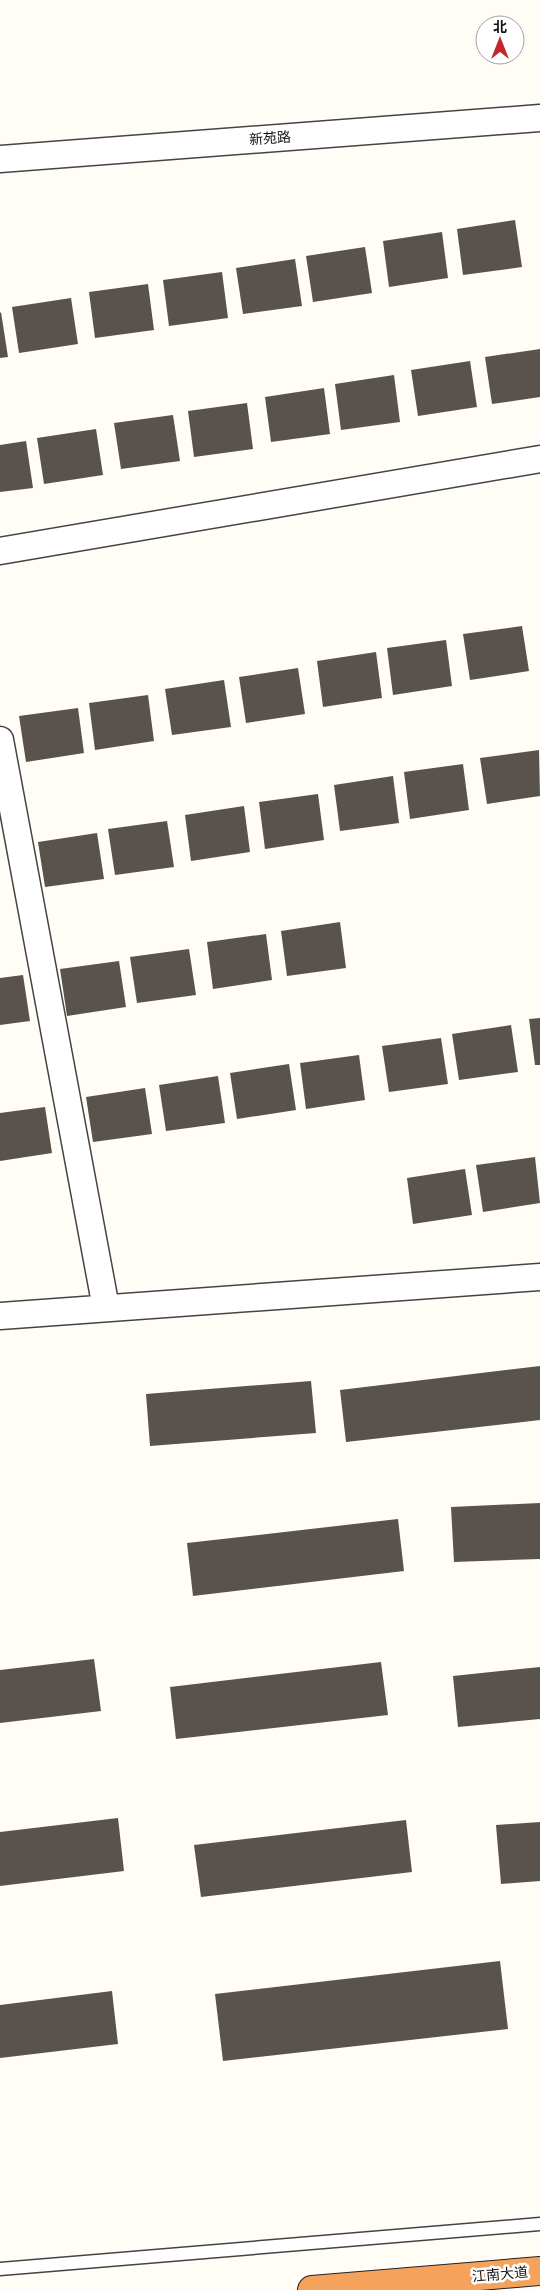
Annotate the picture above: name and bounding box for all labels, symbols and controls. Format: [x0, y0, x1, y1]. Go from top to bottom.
north arrow [475, 15, 525, 65]
text: 北 [493, 18, 507, 36]
street label: 新苑路 [248, 128, 292, 148]
street label: 江南大道 [471, 2263, 529, 2285]

